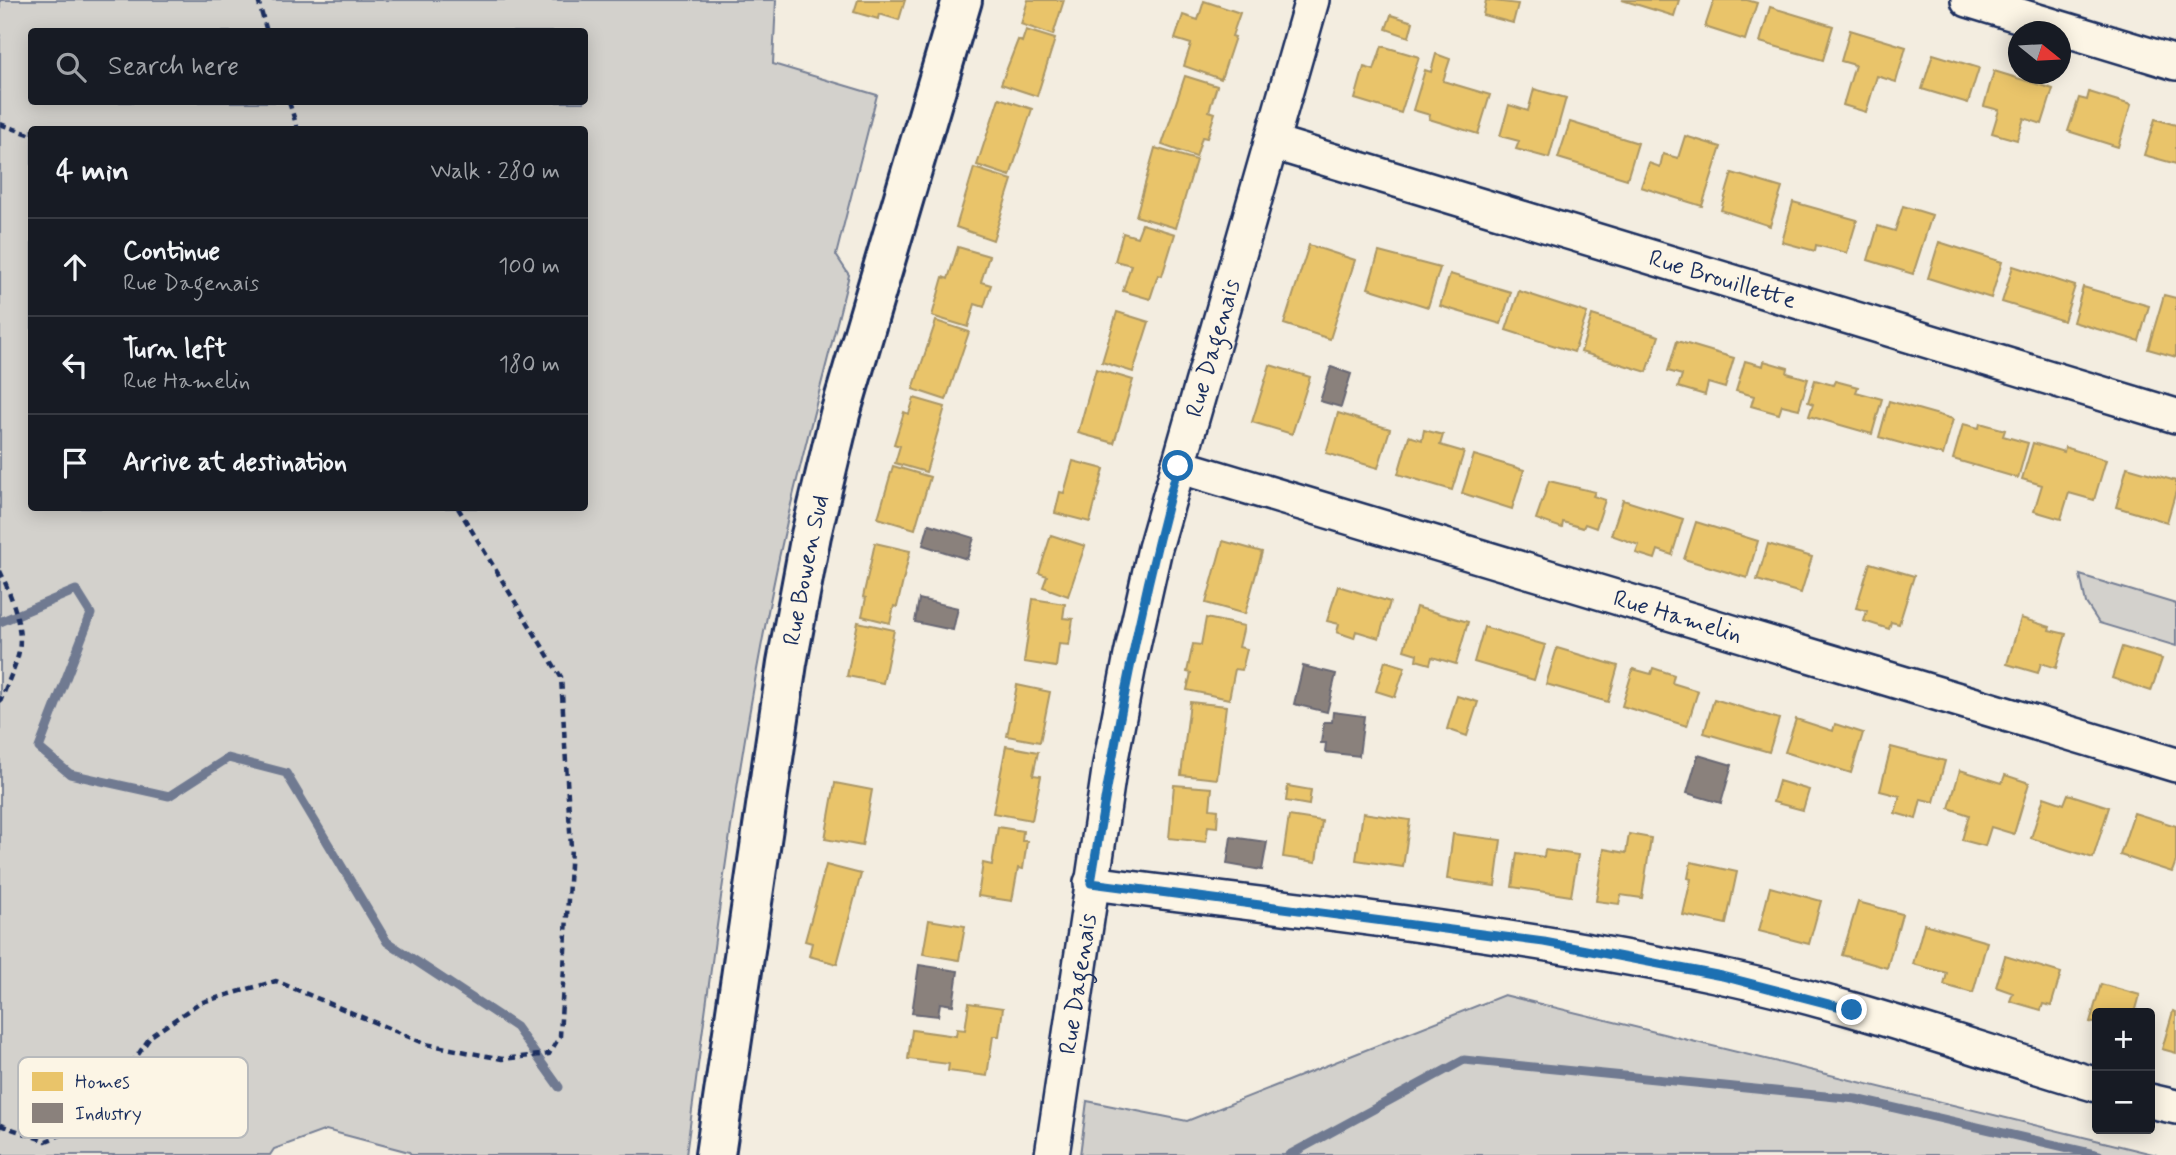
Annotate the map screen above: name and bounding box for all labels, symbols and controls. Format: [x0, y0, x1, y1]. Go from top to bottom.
north arrow [2008, 21, 2071, 84]
search box [28, 28, 588, 105]
icon: search [52, 48, 90, 86]
text: Search here [108, 50, 239, 84]
text: 4 min [56, 152, 129, 191]
text: Walk · 280 m [430, 157, 560, 187]
text: Continue [123, 235, 220, 269]
street label: Rue Brouillette [1645, 243, 1800, 317]
icon: ahead [56, 248, 94, 286]
text: 100 m [498, 252, 560, 282]
text: Rue Dagenais [123, 269, 259, 299]
street label: Rue Dagenais [1179, 275, 1248, 421]
text: Turn left [123, 333, 227, 367]
icon: left [56, 346, 94, 384]
text: 180 m [499, 350, 560, 380]
text: Rue Hamelin [123, 367, 250, 397]
icon: arrive [56, 444, 94, 482]
text: Arrive at destination [123, 446, 347, 480]
route start [1162, 450, 1193, 481]
street label: Rue Bowen Sud [777, 492, 837, 648]
street label: Rue Hamelin [1610, 583, 1746, 651]
street label: Rue Dagenais [1053, 911, 1105, 1057]
route end [1836, 994, 1867, 1025]
map controls [2092, 1008, 2155, 1134]
button: + [2092, 1008, 2155, 1071]
legend [18, 1057, 248, 1138]
text: Homes [75, 1070, 130, 1095]
button: − [2092, 1071, 2155, 1134]
text: Industry [75, 1102, 142, 1127]

